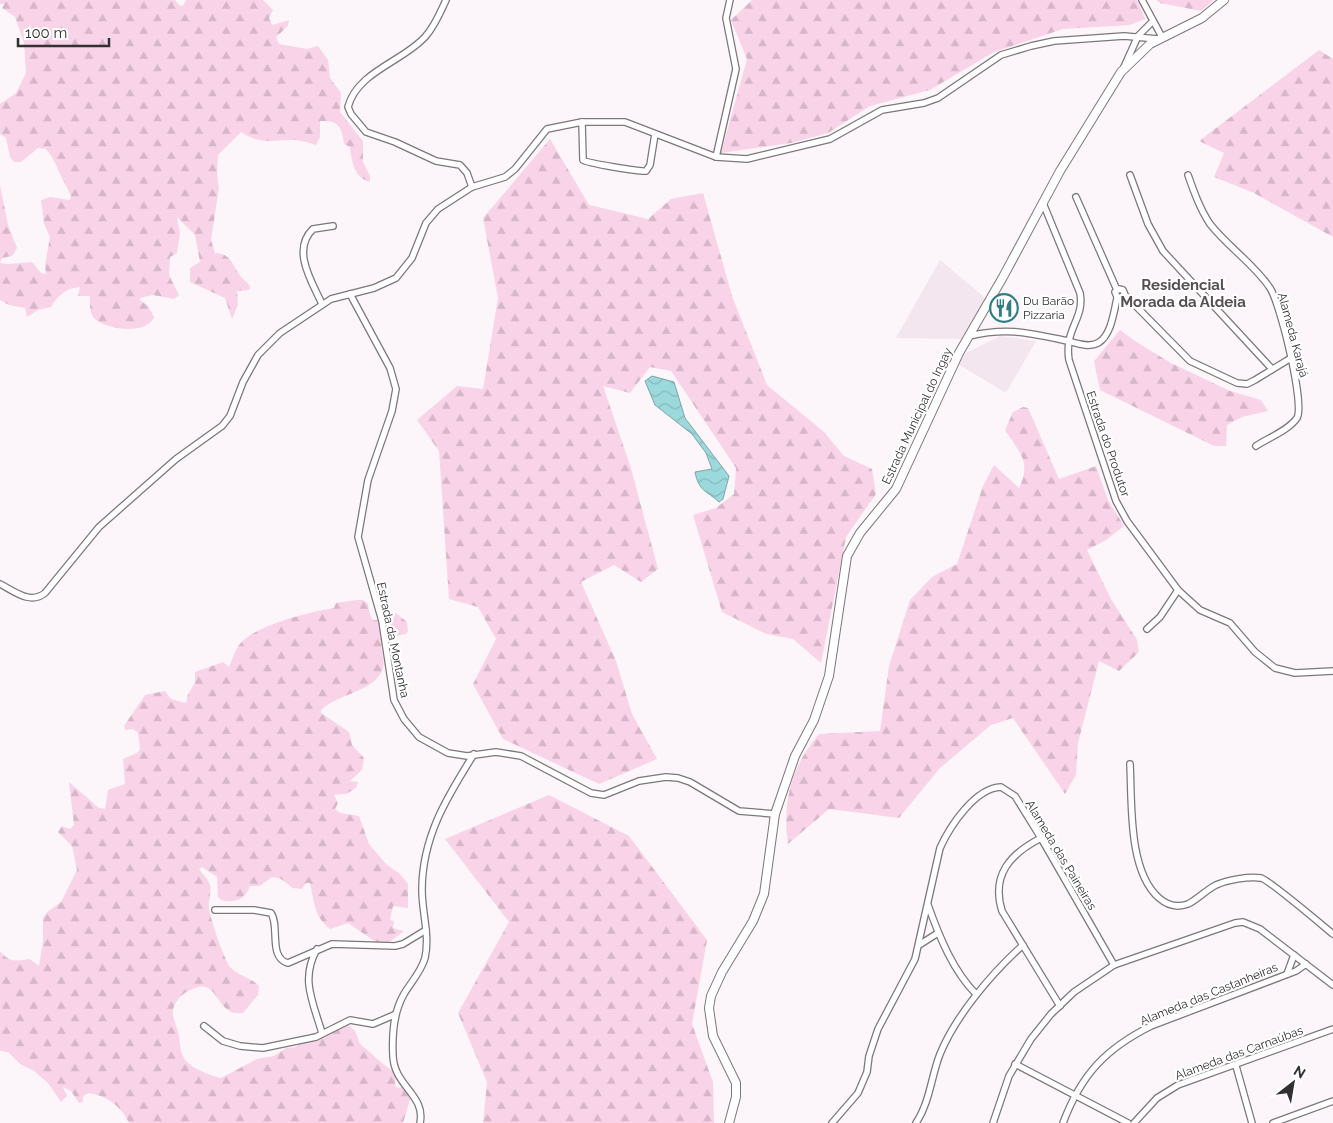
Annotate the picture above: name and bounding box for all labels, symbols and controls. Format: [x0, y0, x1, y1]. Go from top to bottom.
scale bar [18, 15, 109, 47]
text: 100 m [25, 24, 67, 42]
district label: Residencial Morada da Aldeia [1120, 276, 1246, 311]
street label: Alameda Karajá [1275, 291, 1311, 379]
restaurant icon: Du Barão Pizzaria [989, 293, 1019, 323]
place label: Du Barão Pizzaria [1023, 294, 1074, 322]
street label: Estrada Municipal do Ingay [879, 345, 955, 487]
street label: Estrada do Produtor [1083, 389, 1133, 500]
street label: Estrada da Montanha [374, 581, 412, 699]
street label: Alameda das Paineiras [1023, 798, 1099, 913]
street label: Alameda das Castanheiras [1138, 960, 1280, 1028]
street label: Alameda das Carnaúbas [1173, 1023, 1305, 1083]
north arrow [1268, 1058, 1318, 1108]
text: N [1291, 1062, 1308, 1081]

